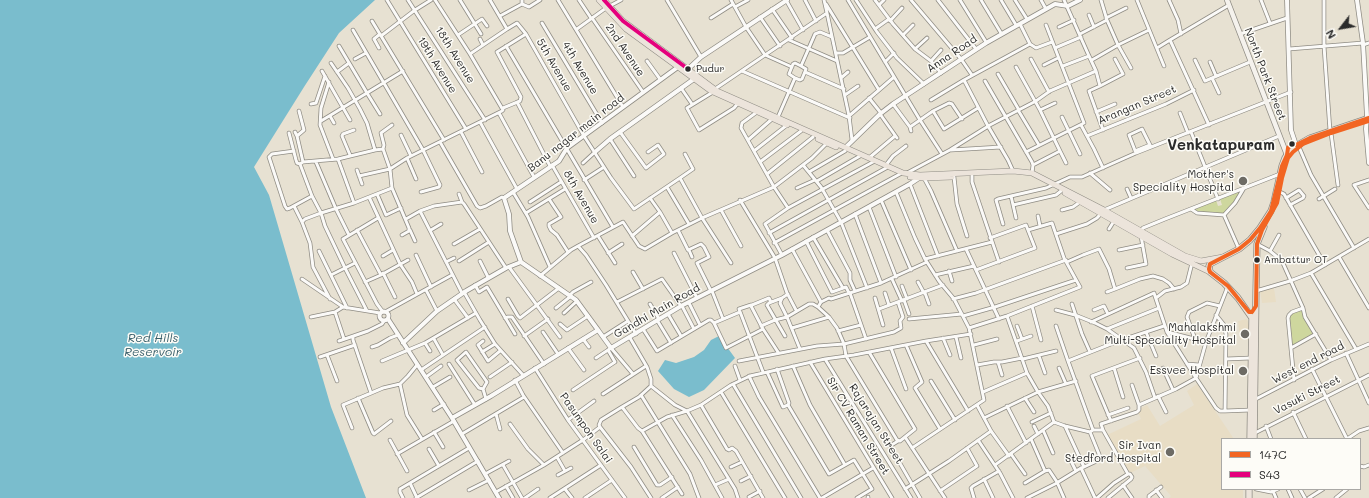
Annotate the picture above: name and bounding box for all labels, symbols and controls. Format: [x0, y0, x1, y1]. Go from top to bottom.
north arrow [1321, 8, 1361, 48]
street label: 2nd Avenue [603, 21, 647, 79]
street label: 18th Avenue [432, 24, 478, 86]
street label: North Park Street [1241, 26, 1289, 122]
text: N [1322, 27, 1339, 42]
street label: Anna Road [924, 32, 980, 76]
street label: 19th Avenue [414, 34, 460, 96]
street label: 5th Avenue [534, 36, 574, 94]
street label: 4th Avenue [559, 39, 601, 97]
place label: Pudur [696, 63, 724, 75]
marker: Pudur [683, 64, 693, 74]
street label: Arangan Street [1096, 83, 1178, 127]
street label: Banu nagar main road [525, 91, 627, 175]
district label: Venkatapuram [1167, 136, 1275, 154]
unlabelled marker [1287, 139, 1297, 149]
street label: 8th Avenue [560, 168, 602, 226]
place label: Mother's Speciality Hospital [1133, 168, 1234, 194]
marker: Mother's Speciality Hospital [1237, 175, 1249, 187]
place label: Ambattur OT [1264, 254, 1327, 266]
marker: Ambattur OT [1252, 255, 1262, 265]
street label: Gandhi Main Road [612, 281, 702, 341]
place label: Mahalakshmi Multi-Speciality Hospital [1105, 321, 1236, 347]
marker: Mahalakshmi Multi-Speciality Hospital [1239, 328, 1251, 340]
water label: Red Hills Reservoir [124, 331, 182, 359]
street label: West end road [1270, 339, 1346, 387]
place label: Essvee Hospital [1150, 364, 1234, 378]
marker: Essvee Hospital [1237, 365, 1249, 377]
street label: Vasuki Street [1271, 373, 1343, 417]
street label: Sir CV Raman Street [824, 375, 892, 477]
street label: Rajarajan Street [846, 381, 906, 467]
street label: Pasumpon Salai [557, 390, 615, 466]
legend [1221, 438, 1361, 490]
place label: Sir Ivan Stedford Hospital [1065, 439, 1161, 465]
marker: Sir Ivan Stedford Hospital [1164, 446, 1176, 458]
text: 147C [1259, 446, 1287, 462]
text: S43 [1259, 466, 1280, 482]

